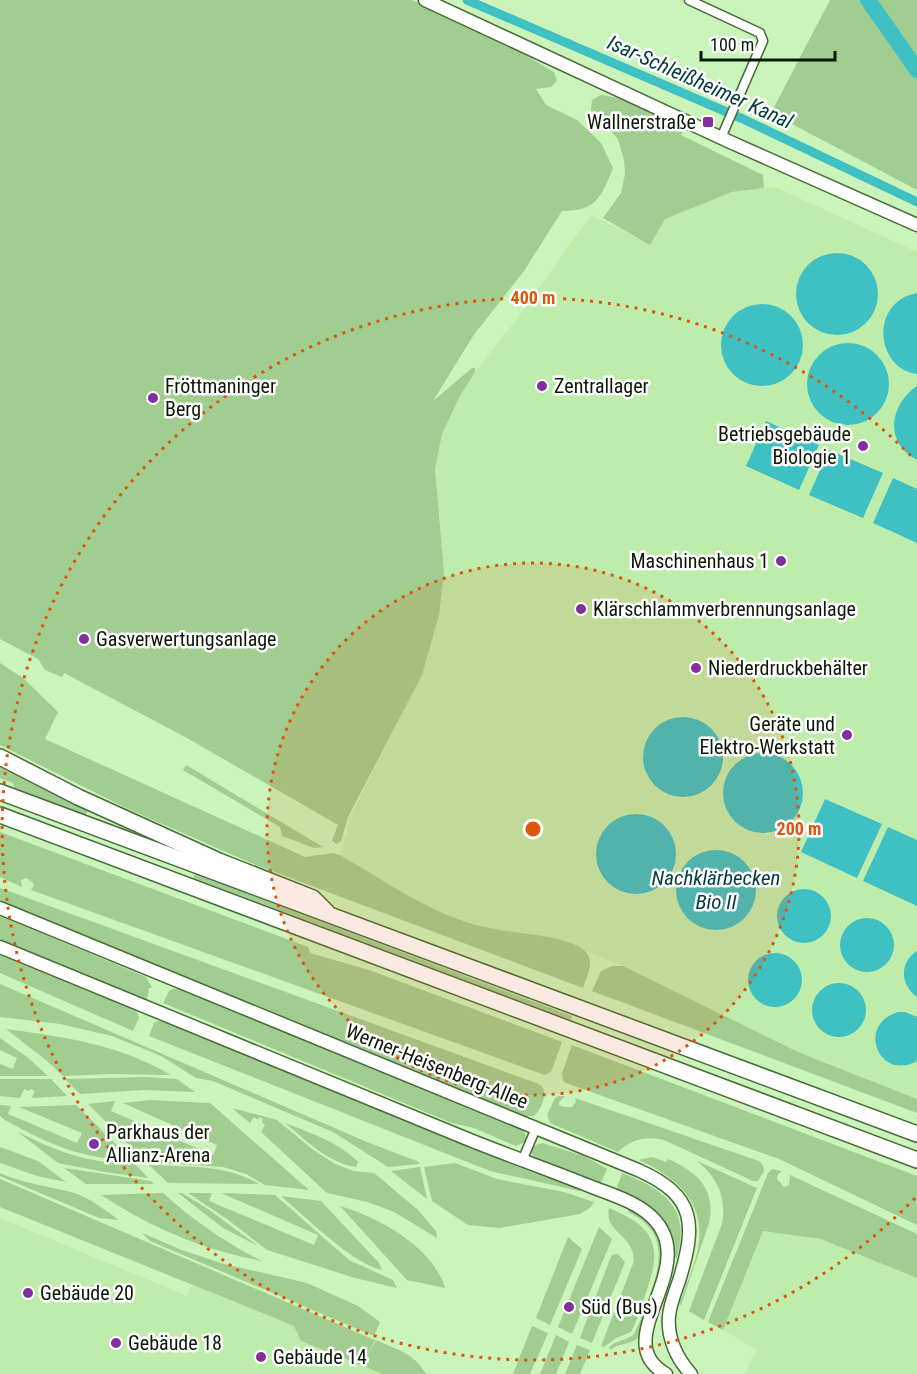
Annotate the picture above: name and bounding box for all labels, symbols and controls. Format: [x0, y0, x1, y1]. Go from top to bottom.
scale bar [701, 24, 834, 62]
water label: Isar-Schleißheimer Kanal [604, 30, 796, 134]
text: 100 m [710, 34, 754, 55]
place label: Wallnerstraße [587, 110, 696, 134]
marker: Wallnerstraße [701, 115, 715, 129]
text: 400 m [511, 287, 555, 308]
place label: Fröttmaninger Berg [165, 374, 276, 421]
place label: Zentrallager [554, 374, 649, 398]
marker: Zentrallager [535, 379, 549, 393]
marker: Fröttmaninger Berg [146, 391, 160, 405]
place label: Betriebsgebäude Biologie 1 [718, 422, 851, 469]
marker: Betriebsgebäude Biologie 1 [856, 439, 870, 453]
place label: Maschinenhaus 1 [630, 549, 769, 573]
marker: Maschinenhaus 1 [774, 554, 788, 568]
place label: Klärschlammverbrennungsanlage [593, 597, 856, 621]
marker: Klärschlammverbrennungsanlage [574, 602, 588, 616]
place label: Gasverwertungsanlage [96, 627, 276, 651]
marker: Gasverwertungsanlage [77, 632, 91, 646]
place label: Niederdruckbehälter [708, 656, 868, 680]
marker: Niederdruckbehälter [689, 661, 703, 675]
place label: Geräte und Elektro-Werkstatt [699, 712, 835, 759]
marker: Geräte und Elektro-Werkstatt [840, 728, 854, 742]
text: 200 m [777, 818, 821, 839]
centre of rings [523, 819, 543, 839]
water label: Nachklärbecken Bio II [652, 866, 780, 914]
street label: Werner-Heisenberg-Allee [342, 1018, 532, 1114]
place label: Parkhaus der Allianz-Arena [106, 1120, 210, 1167]
marker: Parkhaus der Allianz-Arena [87, 1137, 101, 1151]
place label: Gebäude 20 [40, 1281, 134, 1305]
marker: Gebäude 20 [21, 1286, 35, 1300]
place label: Süd (Bus) [581, 1295, 658, 1319]
marker: Süd (Bus) [562, 1300, 576, 1314]
place label: Gebäude 18 [128, 1331, 222, 1355]
marker: Gebäude 18 [109, 1336, 123, 1350]
place label: Gebäude 14 [273, 1345, 367, 1369]
marker: Gebäude 14 [254, 1350, 268, 1364]

